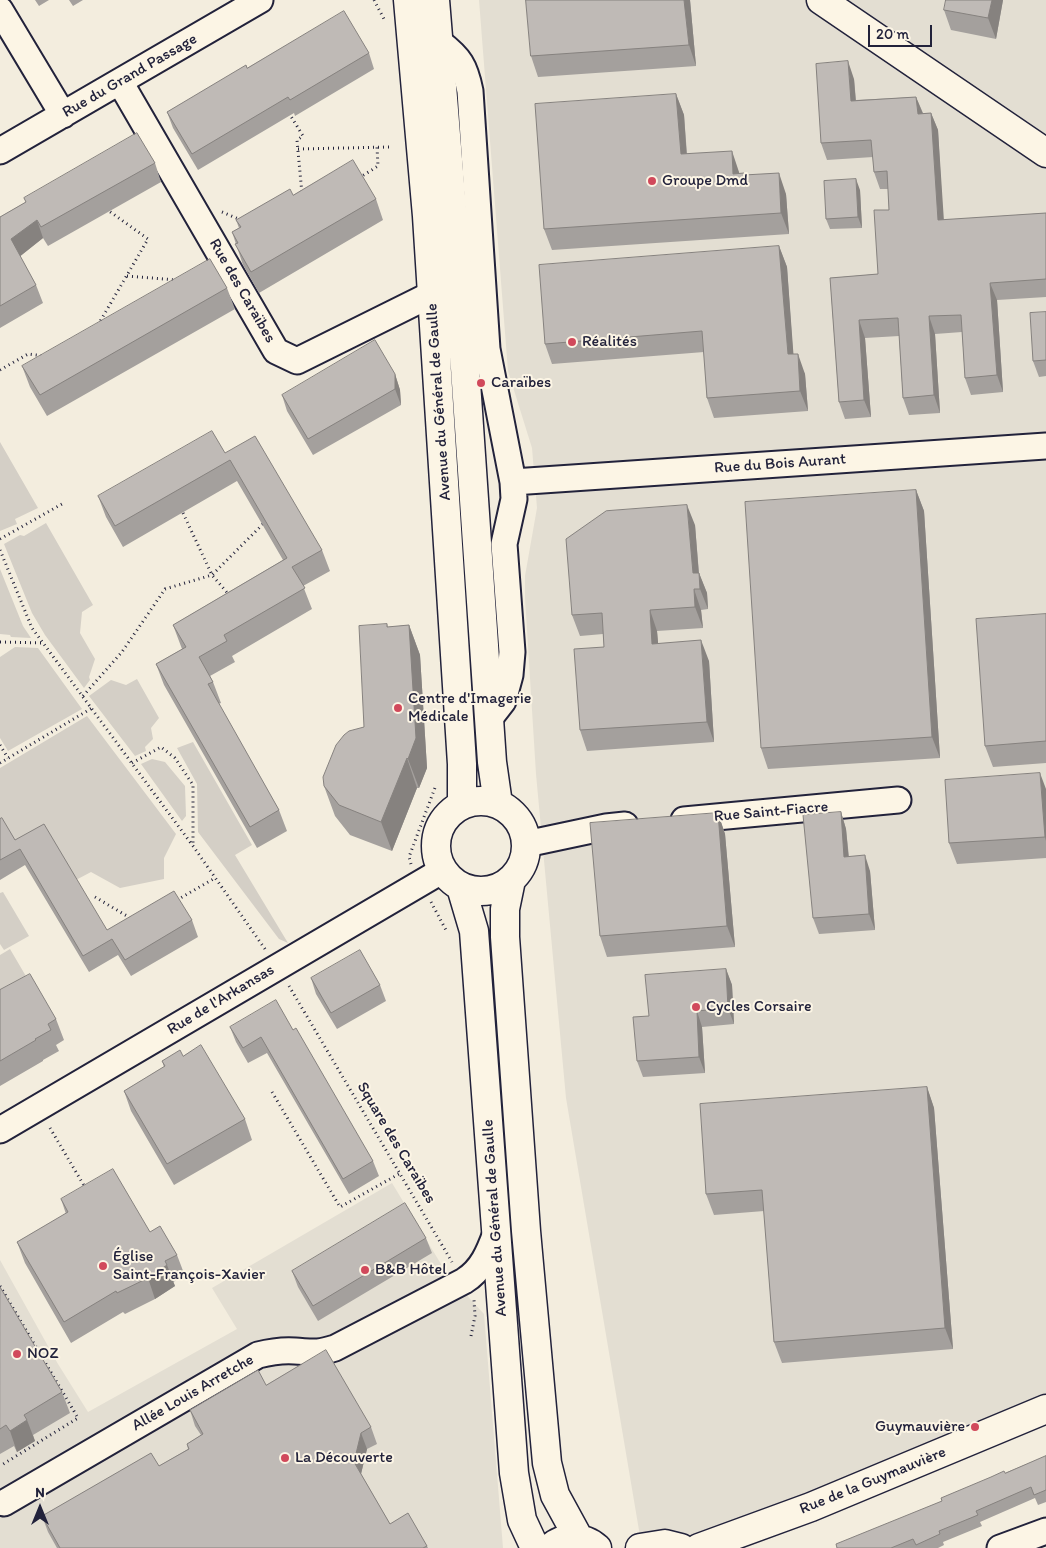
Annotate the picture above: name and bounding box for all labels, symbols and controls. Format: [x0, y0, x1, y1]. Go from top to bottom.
scale bar [871, 15, 935, 47]
text: 20 m [876, 25, 909, 43]
street label: Rue du Grand Passage [59, 30, 201, 122]
place label: Groupe Dmd [662, 171, 748, 191]
marker: Groupe Dmd [646, 175, 658, 187]
street label: Rue des Caraïbes [204, 236, 280, 346]
street label: Avenue du Général de Gaulle [423, 303, 455, 501]
place label: Réalités [582, 332, 637, 352]
marker: Réalités [566, 336, 578, 348]
place label: Caraïbes [491, 373, 551, 393]
marker: Caraïbes [475, 377, 487, 389]
street label: Rue du Bois Aurant [713, 450, 847, 478]
place label: Centre d'Imagerie Médicale [408, 689, 531, 727]
marker: Centre d'Imagerie Médicale [392, 702, 404, 714]
street label: Rue Saint-Fiacre [713, 797, 829, 827]
street label: Rue de l'Arkansas [164, 961, 278, 1039]
place label: Cycles Corsaire [706, 997, 812, 1017]
marker: Cycles Corsaire [690, 1001, 702, 1013]
street label: Square des Caraïbes [352, 1079, 440, 1207]
street label: Avenue du Général de Gaulle [479, 1119, 511, 1317]
place label: Église Saint-François-Xavier [113, 1247, 265, 1285]
marker: Église Saint-François-Xavier [97, 1260, 109, 1272]
place label: B&B Hôtel [375, 1260, 447, 1280]
marker: B&B Hôtel [359, 1264, 371, 1276]
place label: NOZ [27, 1344, 59, 1364]
marker: NOZ [11, 1348, 23, 1360]
street label: Allée Louis Arretche [129, 1350, 257, 1436]
place label: Guymauvière [875, 1417, 965, 1437]
marker: Guymauvière [969, 1421, 981, 1433]
street label: Rue de la Guymauvière [797, 1443, 949, 1519]
place label: La Découverte [295, 1448, 393, 1468]
marker: La Découverte [279, 1452, 291, 1464]
north arrow [15, 1483, 65, 1533]
text: N [35, 1484, 45, 1501]

